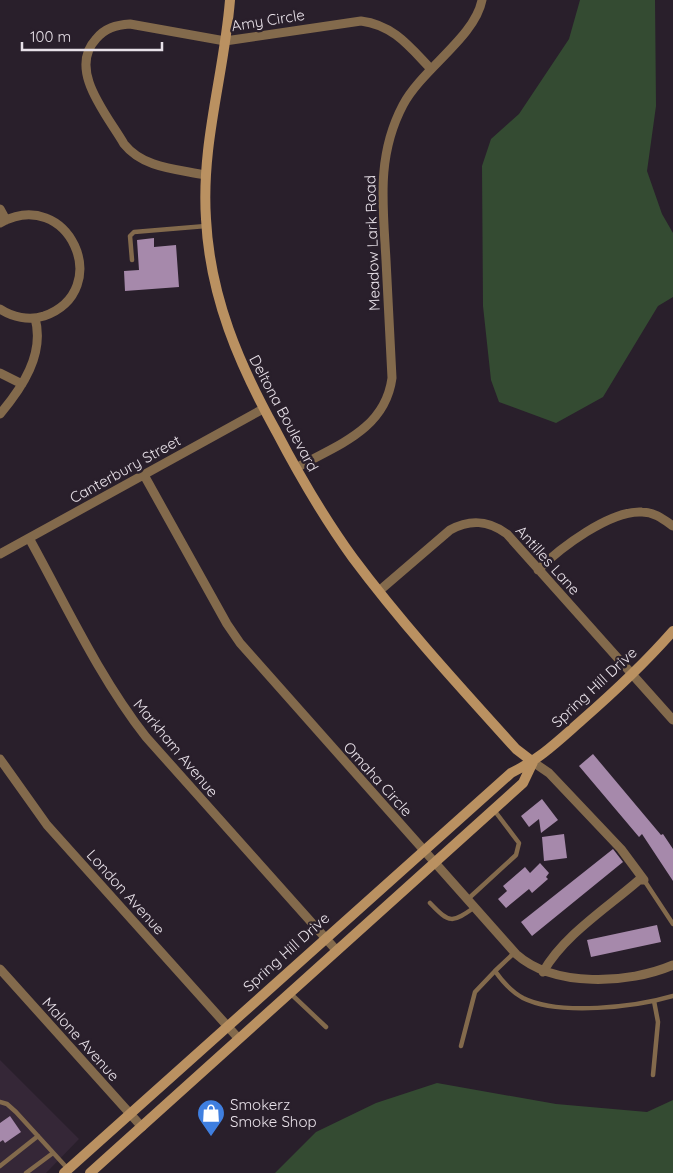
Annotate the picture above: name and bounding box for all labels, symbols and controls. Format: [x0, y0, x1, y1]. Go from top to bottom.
street label: Amy Circle [230, 5, 306, 35]
scale bar [22, 20, 162, 52]
text: 100 m [30, 27, 71, 46]
street label: Meadow Lark Road [360, 175, 384, 311]
street label: Deltona Boulevard [245, 351, 323, 475]
street label: Canterbury Street [66, 431, 184, 507]
street label: Antilles Lane [512, 521, 584, 599]
street label: Spring Hill Drive [547, 643, 641, 731]
street label: Markham Avenue [130, 695, 222, 801]
street label: Omaha Circle [340, 738, 416, 820]
street label: London Avenue [83, 846, 169, 938]
street label: Spring Hill Drive [239, 908, 333, 996]
street label: Malone Avenue [38, 993, 124, 1085]
place label: Smokerz Smoke Shop [230, 1095, 317, 1131]
shop icon: Smokerz Smoke Shop [196, 1098, 226, 1137]

